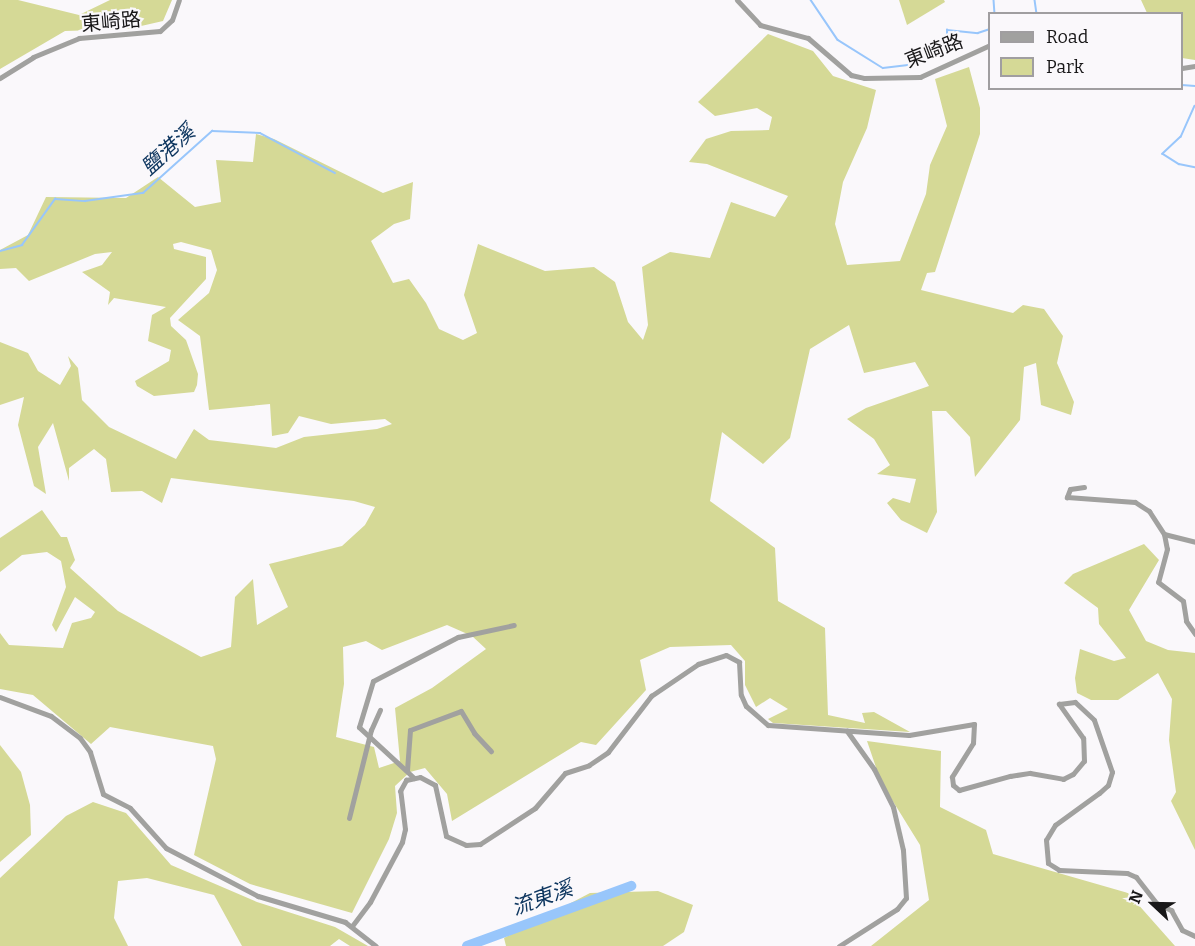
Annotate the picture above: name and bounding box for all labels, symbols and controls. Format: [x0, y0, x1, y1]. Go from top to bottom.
street label: 東崎路 [80, 7, 142, 37]
legend [988, 12, 1183, 90]
text: Road [1046, 26, 1088, 48]
street label: 東崎路 [902, 29, 966, 73]
text: Park [1046, 56, 1084, 78]
water label: 鹽港溪 [136, 120, 200, 180]
north arrow [1123, 874, 1183, 934]
water label: 流東溪 [508, 875, 576, 921]
text: N [1125, 888, 1147, 906]

